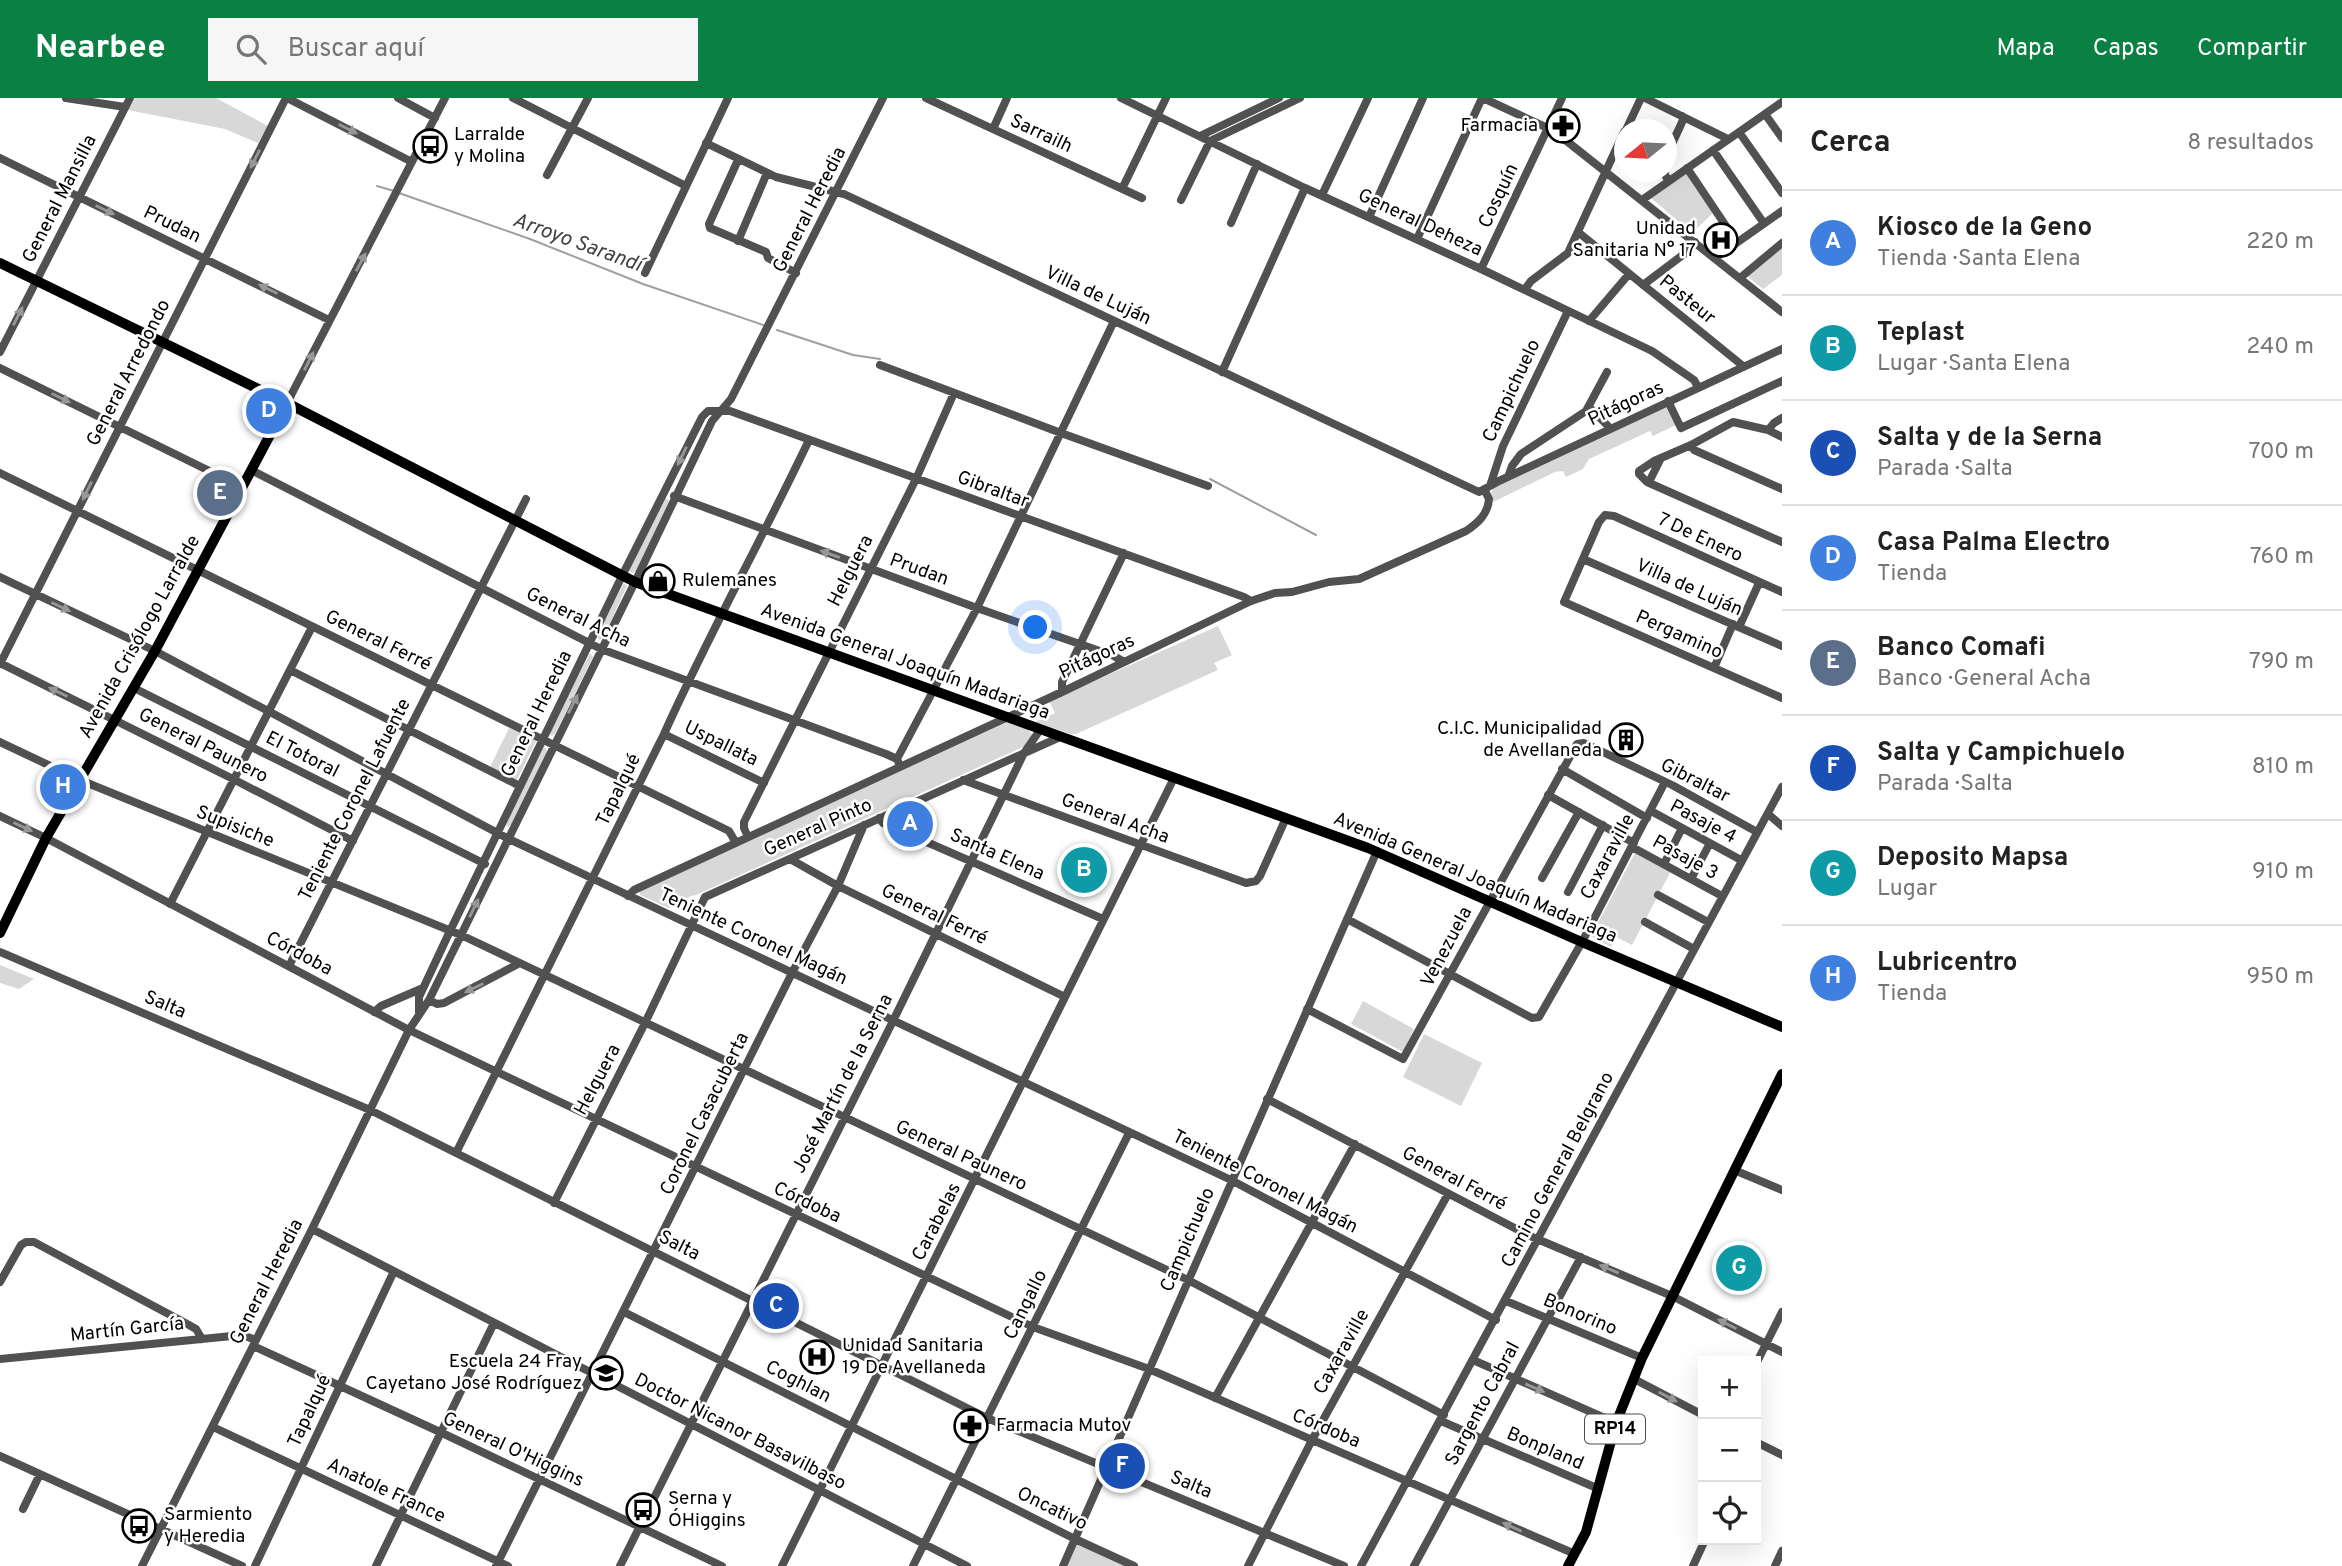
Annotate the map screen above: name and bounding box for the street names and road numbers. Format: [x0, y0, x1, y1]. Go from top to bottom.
street label: Sarrailh [1006, 109, 1076, 159]
street label: General Mansilla [17, 131, 103, 267]
street label: General Heredia [768, 143, 852, 277]
street label: Cosquín [1474, 160, 1524, 232]
street label: General Deheza [1354, 184, 1486, 262]
street label: Prudan [139, 201, 205, 249]
street label: Villa de Luján [1041, 261, 1155, 331]
street label: Pasteur [1654, 270, 1721, 330]
street label: General Arredondo [82, 296, 176, 450]
street label: Campichuelo [1478, 336, 1546, 446]
street label: Pitágoras [1584, 376, 1668, 432]
street label: Gibraltar [954, 466, 1033, 514]
street label: 7 De Enero [1654, 508, 1746, 568]
street label: Avenida Crisólogo Larralde [74, 531, 206, 743]
street label: Helguera [823, 531, 879, 611]
street label: Prudan [886, 548, 952, 592]
street label: Villa de Luján [1632, 554, 1746, 622]
street label: General Acha [522, 582, 634, 654]
street label: Avenida General Joaquín Madariaga [757, 598, 1053, 726]
street label: General Ferré [321, 605, 435, 677]
street label: Pergamino [1632, 605, 1726, 665]
street label: Pitágoras [1055, 629, 1139, 685]
street label: General Heredia [496, 647, 578, 781]
street label: Teniente Coronel Lafuente [293, 695, 417, 905]
street label: General Paunero [134, 703, 272, 789]
street label: Uspallata [680, 716, 762, 772]
street label: El Totoral [261, 726, 343, 784]
street label: Tapalqué [591, 750, 647, 830]
street label: Gibraltar [1656, 753, 1734, 809]
street label: General Acha [1058, 788, 1172, 850]
street label: General Pinto [760, 793, 876, 863]
street label: Pasaje 4 [1665, 794, 1741, 850]
street label: Supisiche [192, 800, 278, 854]
street label: Avenida General Joaquín Madariaga [1329, 807, 1621, 949]
street label: Caxaraville [1575, 810, 1641, 904]
street label: Santa Elena [946, 823, 1048, 887]
street label: Pasaje 3 [1648, 830, 1722, 886]
street label: General Ferré [877, 879, 991, 951]
street label: Teniente Coronel Magán [655, 883, 851, 991]
street label: Venezuela [1416, 903, 1478, 991]
street label: Córdoba [262, 926, 336, 982]
street label: Salta [140, 985, 190, 1025]
street label: José Martín de la Serna [787, 990, 899, 1178]
street label: Coronel Casacuberta [655, 1029, 755, 1199]
street label: Helguera [569, 1040, 627, 1120]
street label: Camino General Belgrano [1496, 1068, 1620, 1272]
street label: General Paunero [891, 1115, 1031, 1197]
street label: Teniente Coronel Magán [1168, 1125, 1362, 1239]
street label: General Ferré [1397, 1141, 1511, 1217]
street label: Córdoba [769, 1177, 845, 1229]
street label: Carabelas [907, 1179, 967, 1265]
street label: Campichuelo [1155, 1184, 1221, 1296]
street label: General Heredia [225, 1215, 309, 1349]
street label: Salta [654, 1225, 704, 1267]
street label: Cangallo [999, 1266, 1053, 1344]
street label: Bonorino [1539, 1289, 1621, 1341]
street label: Caxaraville [1309, 1305, 1375, 1399]
street label: Martín García [69, 1312, 185, 1348]
street label: Sargento Cabral [1440, 1338, 1526, 1470]
street label: Coghlan [761, 1355, 835, 1409]
street label: Doctor Nicanor Basavilbaso [630, 1368, 850, 1496]
street label: Tapalqué [283, 1371, 337, 1451]
street label: Córdoba [1288, 1404, 1364, 1454]
street label: General O'Higgins [439, 1407, 587, 1493]
road number: RP14 [1585, 1414, 1645, 1444]
street label: Bonpland [1503, 1422, 1587, 1476]
street label: Anatole France [323, 1453, 449, 1529]
street label: Salta [1166, 1465, 1216, 1505]
street label: Oncativo [1013, 1482, 1091, 1536]

